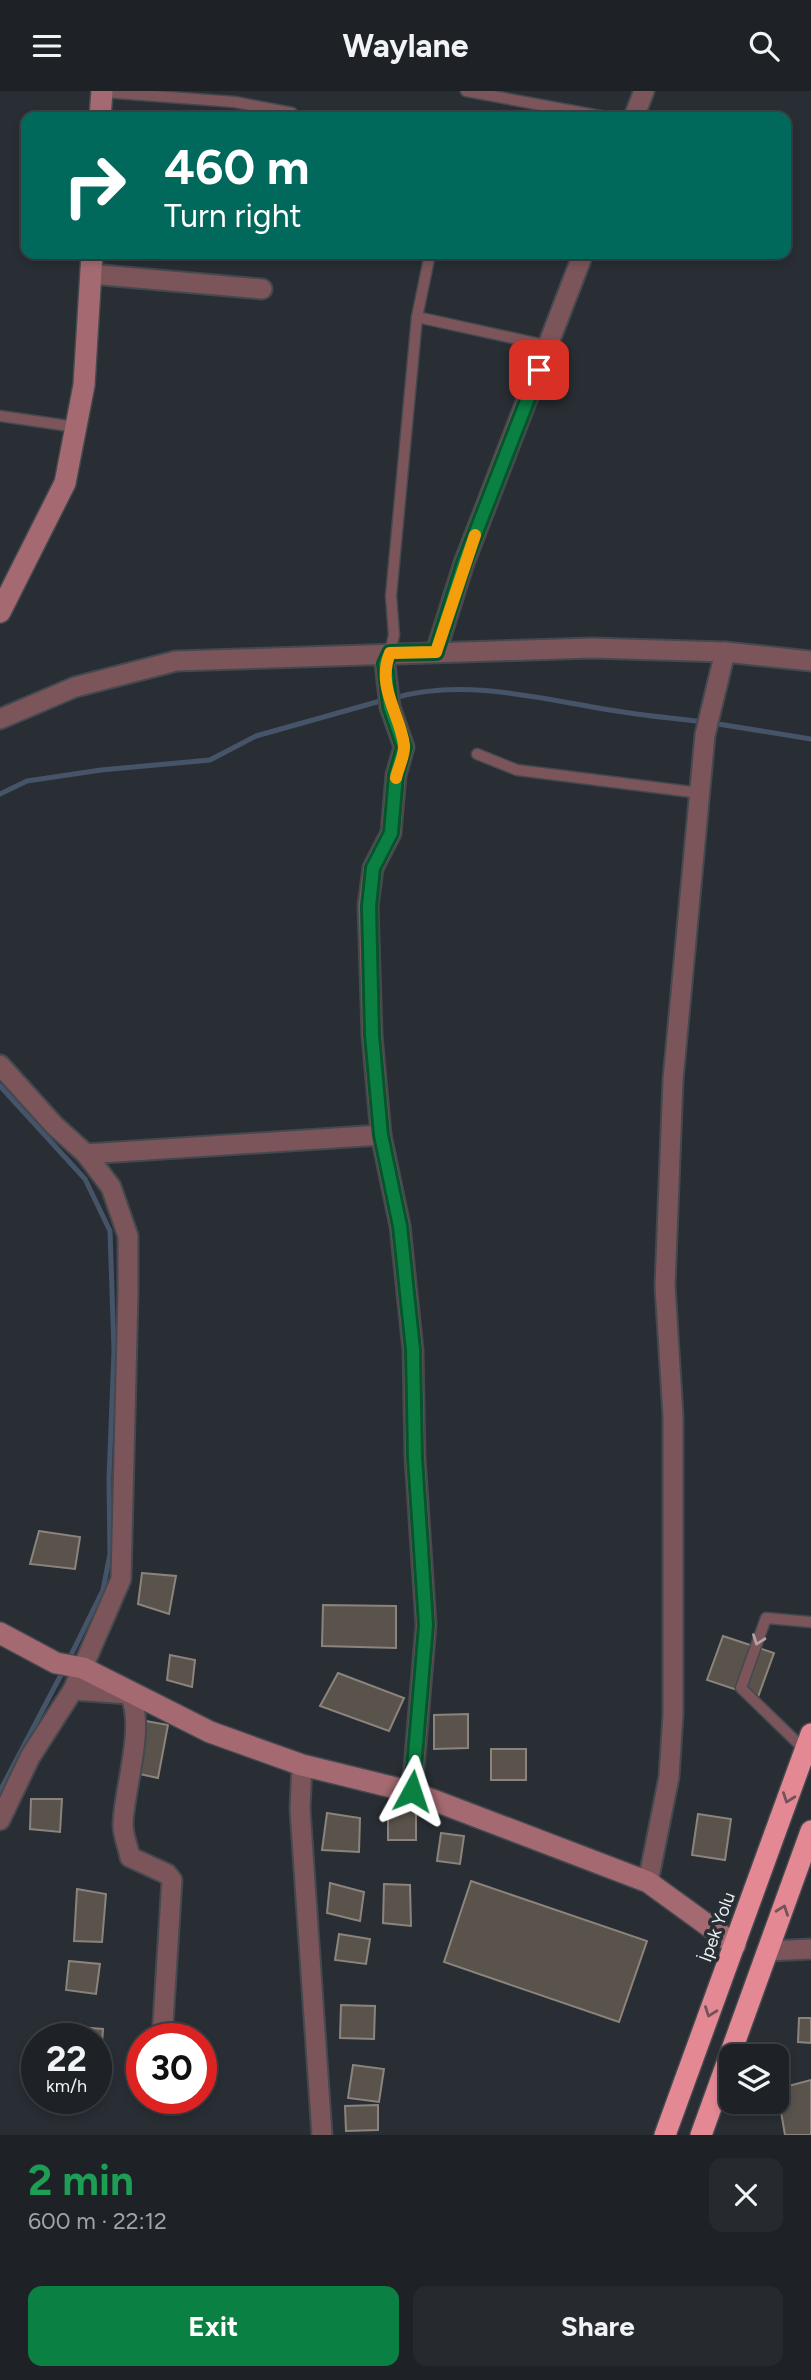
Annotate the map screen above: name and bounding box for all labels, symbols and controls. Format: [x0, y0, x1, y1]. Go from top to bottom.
icon: menu [28, 27, 66, 65]
text: Waylane [342, 27, 469, 65]
icon: search [745, 27, 783, 65]
text: 460 m [164, 137, 310, 196]
icon: right [49, 140, 140, 231]
text: Turn right [164, 197, 302, 235]
pin [509, 340, 569, 400]
icon: arrive [520, 351, 558, 389]
one-way arrow [753, 1634, 767, 1646]
position arrow [375, 1754, 449, 1828]
one-way arrow [782, 1791, 796, 1803]
street label: İpek Yolu [694, 1889, 740, 1965]
one-way arrow [775, 1904, 789, 1916]
one-way arrow [704, 2005, 718, 2017]
speed limit sign: 30 [126, 2023, 217, 2114]
text: 22 [46, 2038, 87, 2080]
map controls [719, 2044, 789, 2114]
button: layers [719, 2044, 789, 2114]
text: km/h [46, 2075, 87, 2097]
text: 2 min [28, 2155, 134, 2206]
button: close [709, 2158, 783, 2232]
text: 600 m · 22:12 [28, 2207, 167, 2235]
button: Exit [28, 2286, 399, 2366]
button: Share [413, 2286, 783, 2366]

